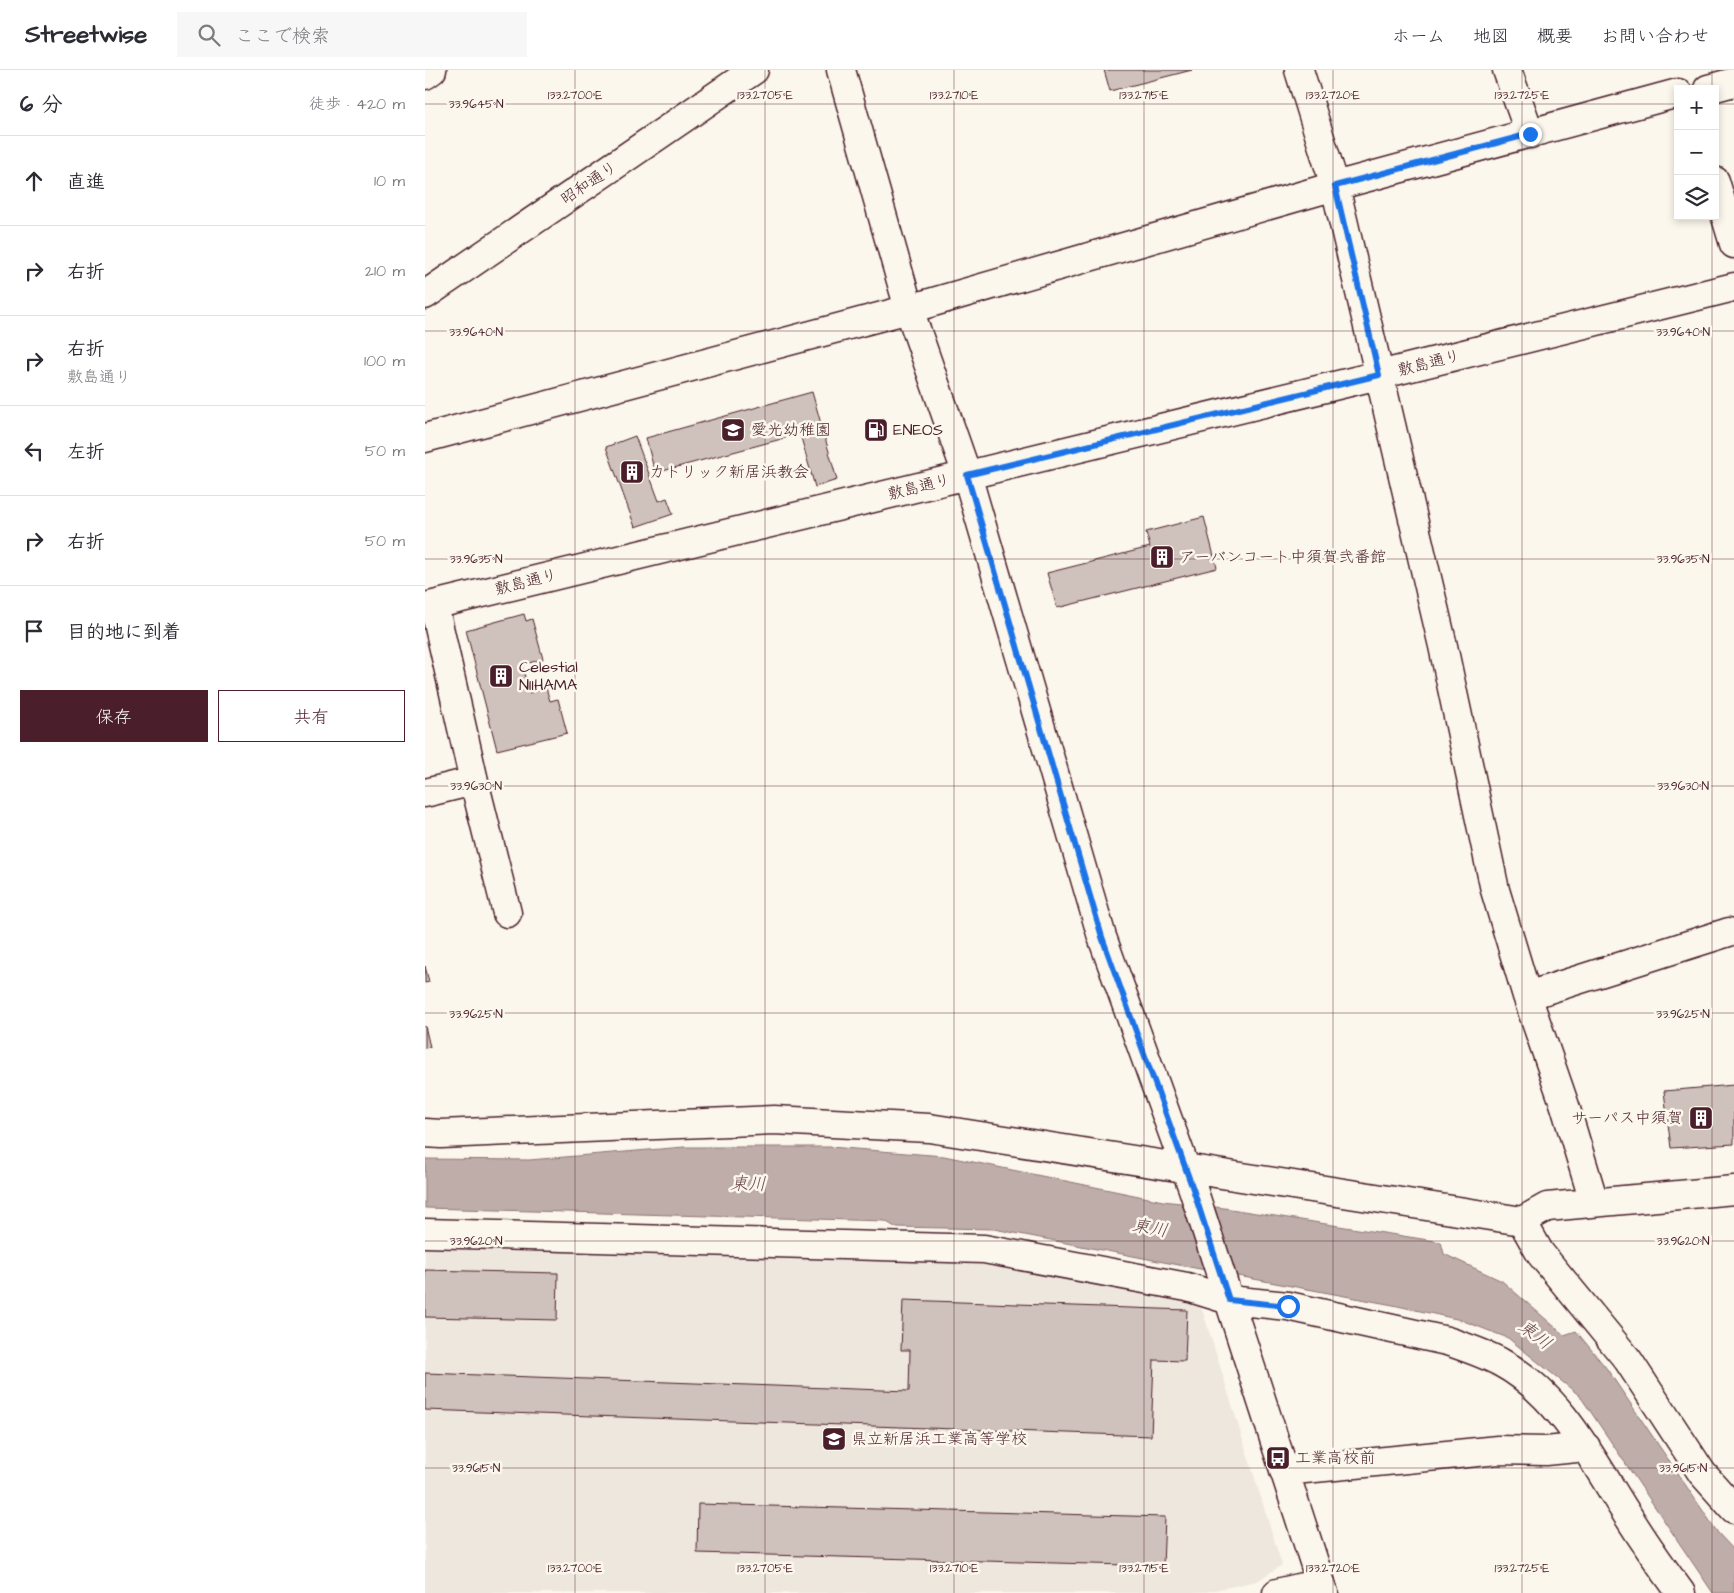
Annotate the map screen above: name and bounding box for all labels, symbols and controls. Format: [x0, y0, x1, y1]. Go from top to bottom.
search box [177, 12, 527, 57]
text: Streetwise [25, 18, 147, 52]
icon: search [195, 21, 223, 49]
text: ここで検索 [235, 23, 330, 50]
text: ホーム [1392, 24, 1445, 49]
text: 地図 [1473, 24, 1509, 49]
text: 概要 [1537, 24, 1573, 49]
text: お問い合わせ [1601, 24, 1709, 49]
map controls [1674, 85, 1719, 220]
button: + [1674, 85, 1719, 130]
text: 133.2700°E [548, 87, 602, 104]
text: 133.2705°E [737, 87, 793, 104]
text: 133.2710°E [930, 87, 978, 104]
text: 133.2715°E [1119, 87, 1169, 104]
text: 133.2720°E [1306, 87, 1360, 104]
text: 133.2725°E [1495, 87, 1549, 104]
text: 6 分 [20, 90, 63, 119]
text: 徒歩 · 420 m [309, 93, 405, 115]
text: 33.9645°N [448, 96, 504, 113]
route end [1519, 123, 1542, 146]
button: − [1674, 130, 1719, 175]
street label: 昭和通り [556, 156, 622, 210]
icon: ahead [20, 167, 48, 195]
text: 直進 [67, 169, 105, 196]
text: 10 m [374, 170, 405, 192]
button: layers [1674, 175, 1719, 220]
icon: right [20, 257, 48, 285]
text: 右折 [67, 259, 105, 286]
text: 210 m [365, 260, 405, 282]
text: 33.9640°N [449, 324, 504, 341]
text: 33.9640°N [1656, 324, 1711, 341]
text: 右折 [67, 336, 105, 363]
street label: 敷島通り [1395, 345, 1463, 381]
icon: right [20, 347, 48, 375]
text: 100 m [364, 350, 405, 372]
text: 敷島通り [67, 366, 131, 388]
school or university icon: 愛光幼稚園 [720, 417, 746, 443]
fuel station icon: ENEOS [863, 417, 889, 443]
place label: 愛光幼稚園 [751, 419, 831, 441]
place label: ENEOS [893, 419, 943, 441]
icon: left [20, 437, 48, 465]
text: 左折 [67, 439, 105, 466]
text: 50 m [365, 440, 405, 462]
building icon: カトリック新居浜教会 [619, 459, 645, 485]
place label: カトリック新居浜教会 [649, 461, 809, 483]
street label: 敷島通り [885, 469, 953, 505]
icon: right [20, 527, 48, 555]
text: 右折 [67, 529, 105, 556]
text: 50 m [365, 530, 405, 552]
building icon: アーバンコート中須賀弐番館 [1149, 544, 1175, 570]
place label: アーバンコート中須賀弐番館 [1179, 546, 1386, 568]
text: 33.9635°N [449, 551, 503, 568]
text: 33.9635°N [1656, 551, 1710, 568]
street label: 敷島通り [492, 564, 560, 600]
icon: arrive [20, 617, 48, 645]
text: 目的地に到着 [67, 619, 181, 646]
place label: Celestial NIIHAMA [519, 656, 578, 696]
building icon: Celestial NIIHAMA [488, 663, 514, 689]
button: 保存 [20, 690, 208, 742]
button: 共有 [218, 690, 405, 742]
text: 33.9630°N [450, 778, 503, 795]
text: 33.9630°N [1657, 778, 1710, 795]
text: 33.9625°N [449, 1006, 503, 1023]
text: 33.9625°N [1656, 1006, 1710, 1023]
building icon: サーパス中須賀 [1688, 1105, 1714, 1131]
place label: サーパス中須賀 [1571, 1107, 1683, 1129]
water label: 東川 [730, 1171, 766, 1197]
water label: 東川 [1130, 1213, 1170, 1243]
text: 33.9620°N [450, 1233, 503, 1250]
text: 33.9620°N [1657, 1233, 1710, 1250]
route start [1277, 1295, 1300, 1318]
water label: 東川 [1513, 1314, 1557, 1356]
school or university icon: 県立新居浜工業高等学校 [821, 1426, 847, 1452]
place label: 県立新居浜工業高等学校 [851, 1428, 1027, 1450]
bus stop icon: 工業高校前 [1265, 1445, 1291, 1471]
place label: 工業高校前 [1295, 1447, 1375, 1469]
text: 33.9615°N [452, 1460, 501, 1477]
text: 33.9615°N [1659, 1460, 1708, 1477]
text: 133.2700°E [548, 1560, 602, 1577]
text: 133.2705°E [737, 1560, 793, 1577]
text: 133.2710°E [930, 1560, 978, 1577]
text: 133.2715°E [1119, 1560, 1169, 1577]
text: 133.2720°E [1306, 1560, 1360, 1577]
text: 133.2725°E [1495, 1560, 1549, 1577]

